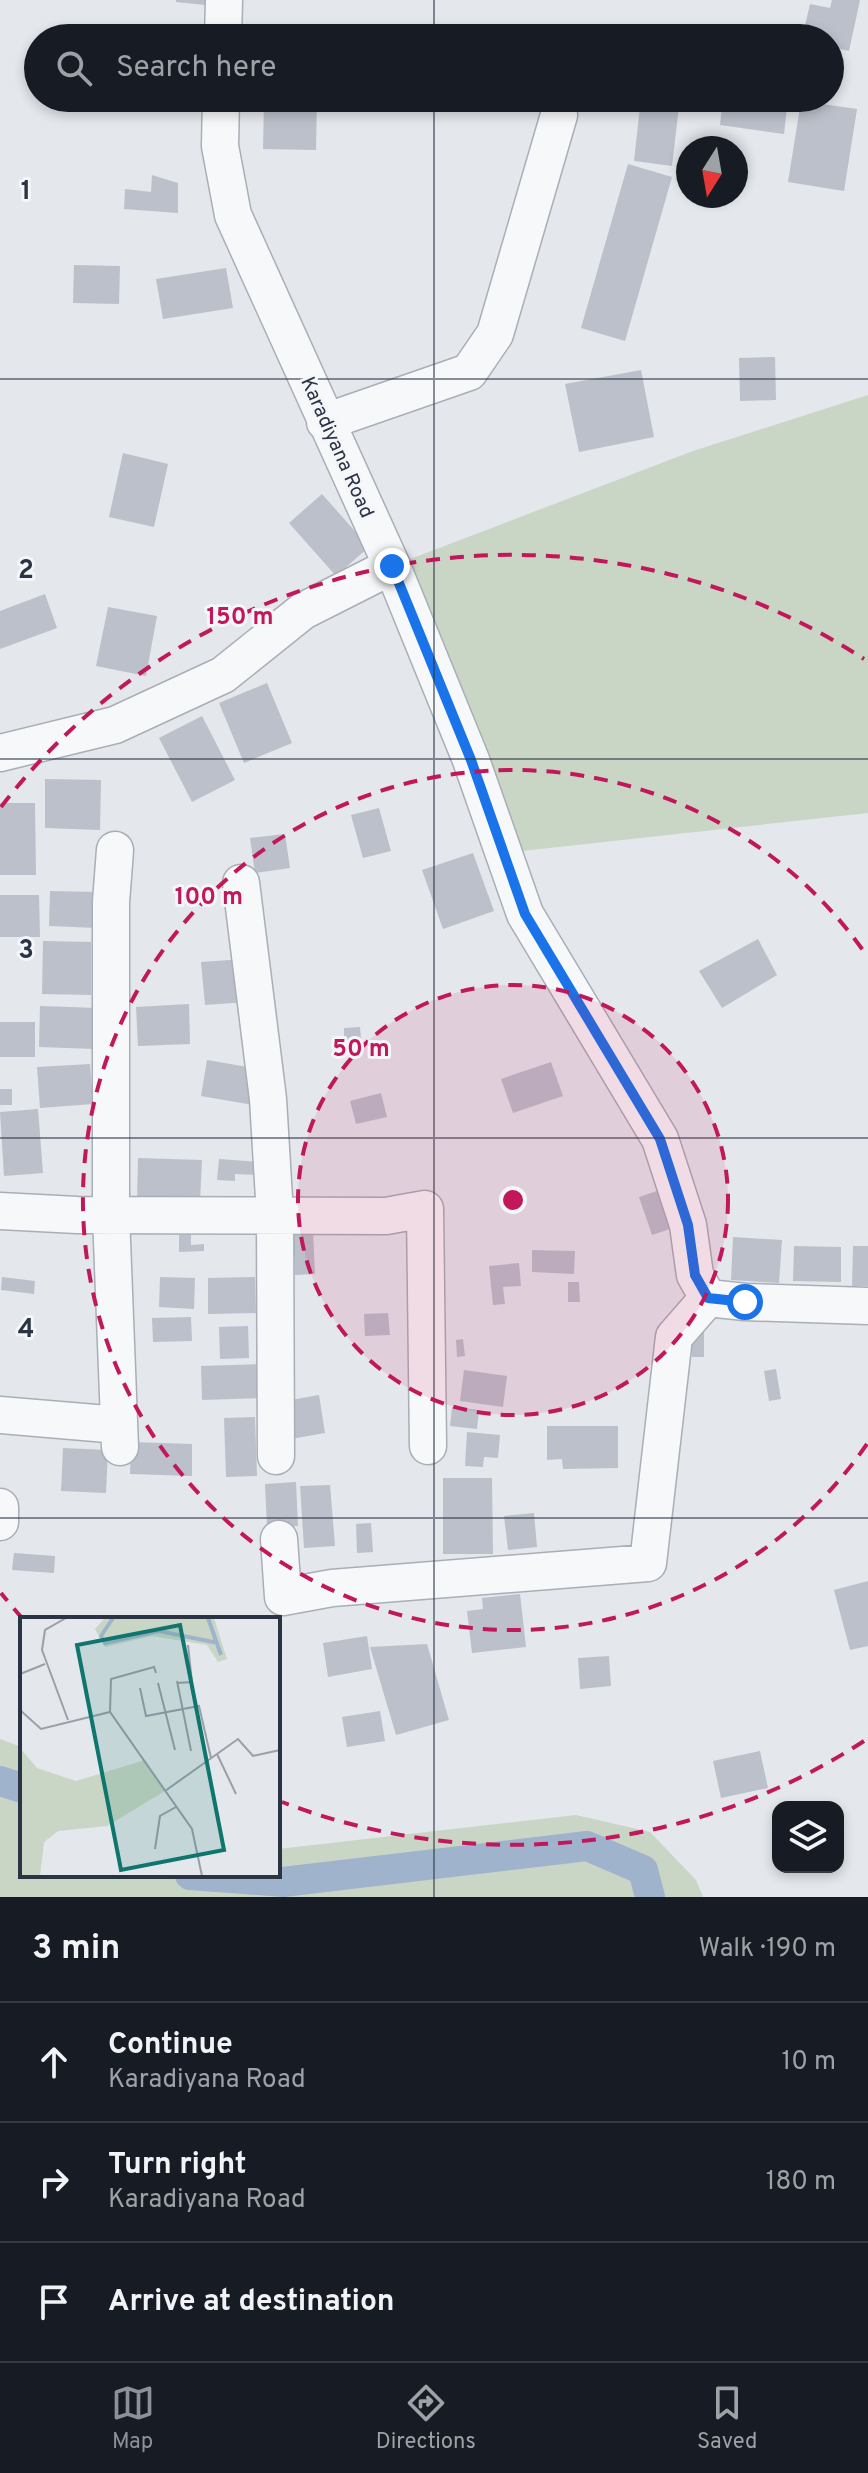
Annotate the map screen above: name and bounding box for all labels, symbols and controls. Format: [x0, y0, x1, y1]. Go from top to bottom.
search box [24, 24, 844, 112]
icon: search [52, 46, 96, 90]
text: Search here [116, 50, 276, 87]
north arrow [676, 136, 748, 208]
text: 1 [21, 176, 31, 209]
street label: Karadiyana Road [293, 373, 379, 523]
route end [374, 548, 410, 584]
text: 2 [18, 555, 34, 588]
text: 150 m [206, 603, 274, 633]
text: 100 m [175, 883, 243, 913]
text: 3 [18, 935, 34, 968]
text: 50 m [332, 1035, 390, 1065]
centre of rings [499, 1186, 527, 1214]
route start [727, 1284, 763, 1320]
text: 4 [18, 1314, 34, 1347]
inset map [20, 1617, 280, 1877]
map controls [772, 1801, 844, 1873]
button: layers [772, 1801, 844, 1873]
text: 3 min [32, 1928, 120, 1971]
text: Walk · 190 m [698, 1933, 836, 1966]
text: Continue [108, 2027, 233, 2064]
icon: ahead [32, 2040, 76, 2084]
text: 10 m [781, 2046, 836, 2079]
text: Karadiyana Road [108, 2064, 306, 2097]
text: Turn right [108, 2147, 246, 2184]
icon: right [32, 2160, 76, 2204]
text: 180 m [766, 2166, 836, 2199]
text: Karadiyana Road [108, 2184, 306, 2217]
icon: arrive [32, 2280, 76, 2324]
text: Arrive at destination [108, 2284, 394, 2321]
tab: Map [111, 2381, 155, 2456]
tab: Directions [376, 2381, 476, 2456]
tab: Saved [697, 2381, 757, 2456]

